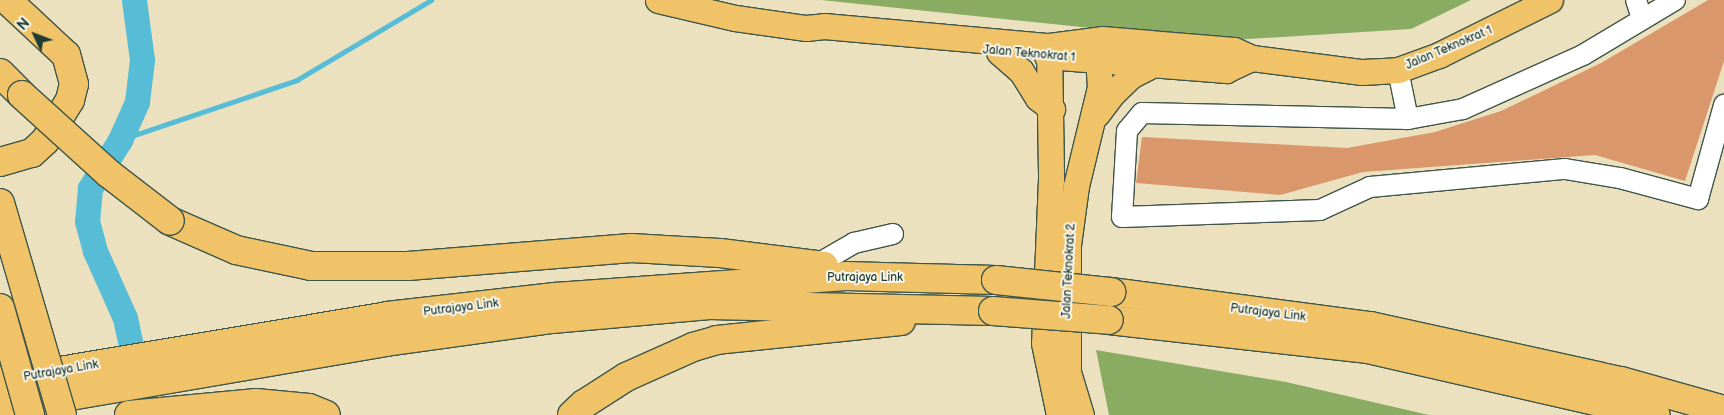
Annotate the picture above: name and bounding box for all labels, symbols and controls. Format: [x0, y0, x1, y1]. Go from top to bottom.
north arrow [10, 10, 60, 60]
text: N [14, 15, 33, 34]
street label: Jalan Teknokrat 1 [1403, 23, 1495, 73]
street label: Jalan Teknokrat 1 [982, 43, 1076, 65]
street label: Jalan Teknokrat 2 [1059, 223, 1079, 319]
street label: Putrajaya Link [827, 271, 903, 285]
street label: Putrajaya Link [422, 296, 500, 320]
street label: Putrajaya Link [1229, 301, 1307, 325]
street label: Putrajaya Link [22, 357, 100, 385]

